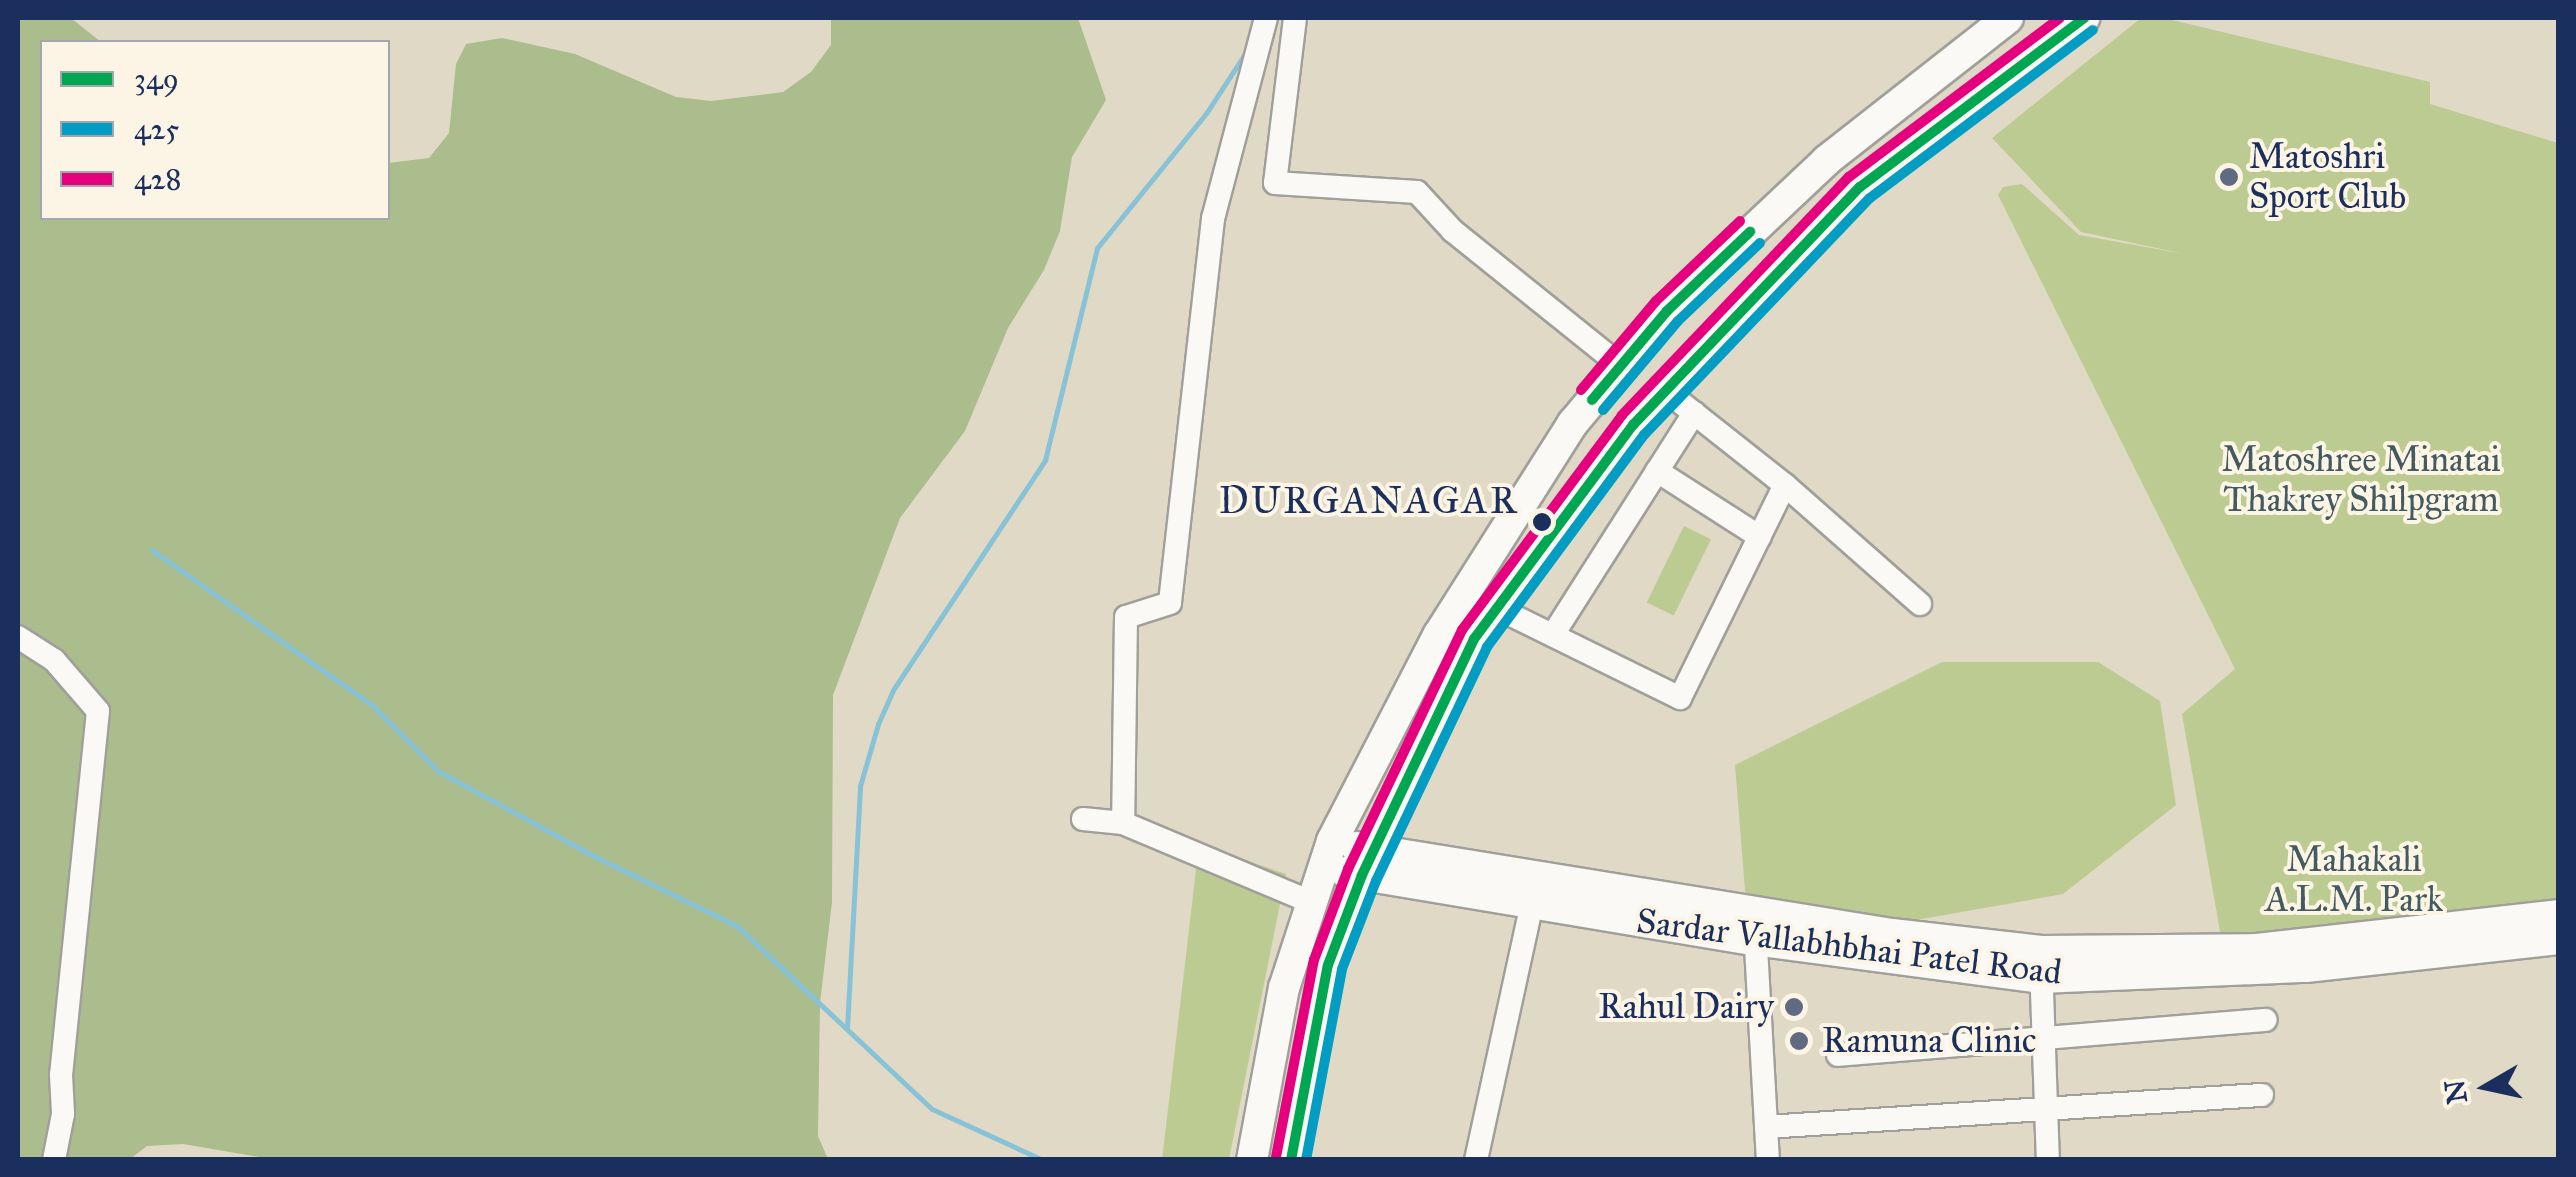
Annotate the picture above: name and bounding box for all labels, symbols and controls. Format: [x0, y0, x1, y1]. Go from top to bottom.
legend [40, 40, 390, 220]
text: 349 [134, 61, 179, 97]
text: 425 [134, 111, 179, 147]
place label: Matoshri Sport Club [2249, 136, 2406, 218]
text: 428 [134, 161, 181, 197]
marker: Matoshri Sport Club [2218, 166, 2240, 188]
park label: Matoshree Minatai Thakrey Shilpgram [2221, 439, 2501, 521]
district label: DURGANAGAR [1219, 478, 1519, 524]
unlabelled marker [1532, 512, 1552, 532]
park label: Mahakali A.L.M. Park [2265, 839, 2443, 921]
street label: Sardar Vallabhbhai Patel Road [1634, 900, 2064, 994]
place label: Rahul Dairy [1598, 986, 1774, 1028]
marker: Rahul Dairy [1783, 996, 1805, 1018]
place label: Ramuna Clinic [1822, 1020, 2037, 1062]
marker: Ramuna Clinic [1786, 1028, 1812, 1054]
north arrow [2436, 1037, 2536, 1137]
text: N [2437, 1077, 2475, 1106]

